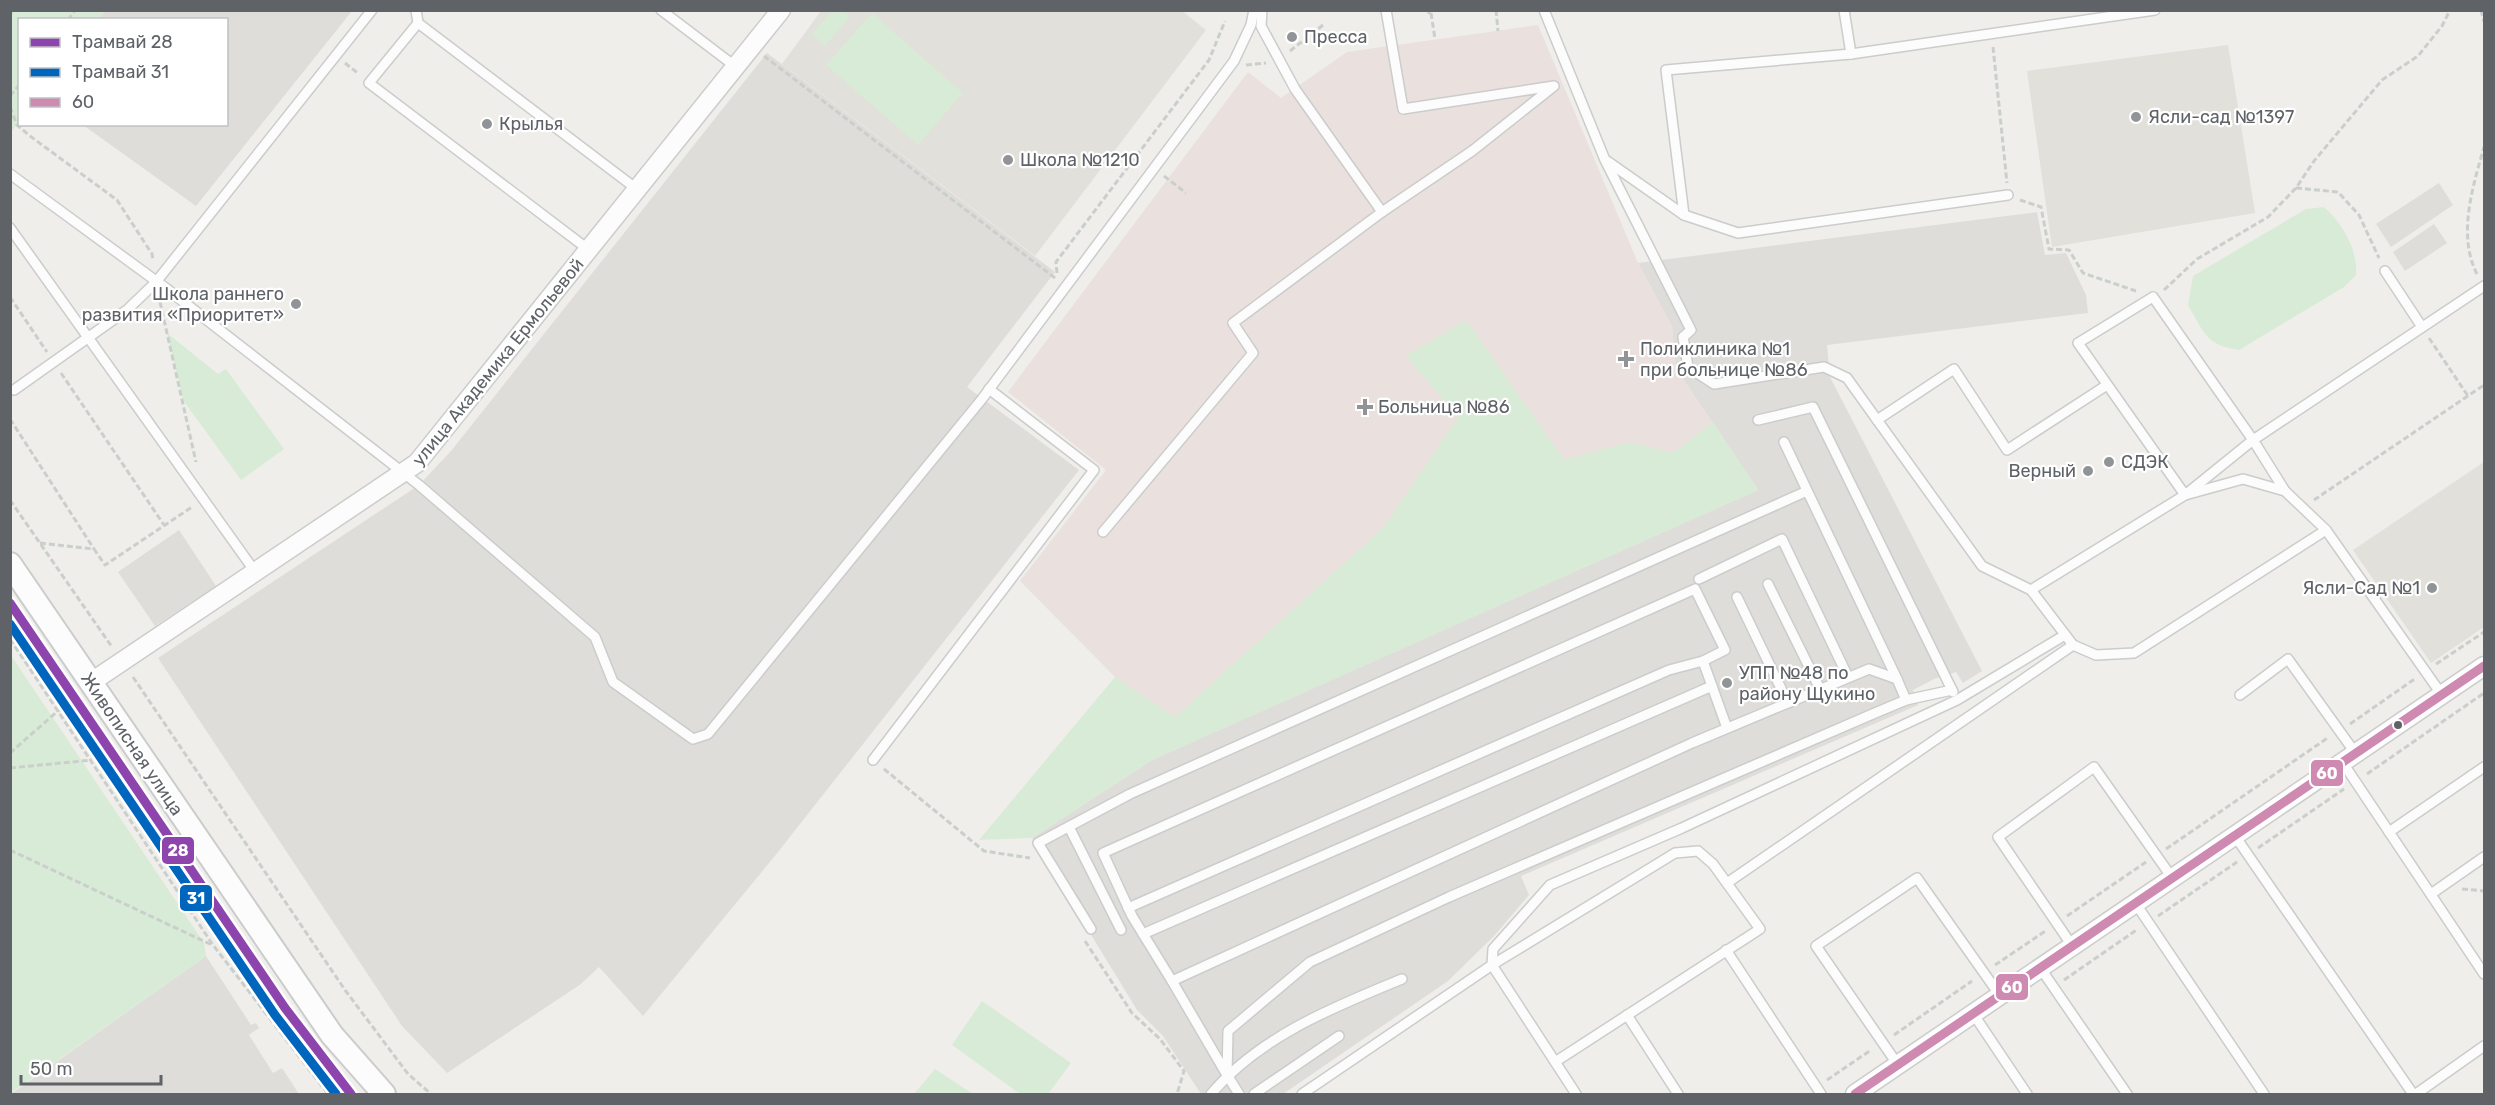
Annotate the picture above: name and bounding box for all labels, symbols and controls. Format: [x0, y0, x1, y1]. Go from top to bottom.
legend [18, 18, 228, 126]
place label: Пресса [1304, 26, 1367, 48]
marker: Пресса [1285, 30, 1299, 44]
text: Трамвай 28 [72, 31, 173, 53]
text: Трамвай 31 [72, 61, 169, 83]
text: 60 [72, 91, 94, 113]
place label: Ясли-сад №1397 [2148, 106, 2294, 128]
marker: Ясли-сад №1397 [2129, 110, 2143, 124]
place label: Крылья [499, 113, 563, 135]
marker: Крылья [480, 117, 494, 131]
place label: Школа №1210 [1020, 149, 1140, 171]
marker: Школа №1210 [1001, 153, 1015, 167]
street label: улица Академика Ермольевой [407, 254, 589, 470]
place label: Школа раннего развития «Приоритет» [82, 283, 284, 326]
marker: Школа раннего развития «Приоритет» [289, 297, 303, 311]
place label: Поликлиника №1 при больнице №86 [1640, 338, 1808, 381]
marker: Поликлиника №1 при больнице №86 [1617, 350, 1635, 368]
place label: Больница №86 [1378, 396, 1510, 418]
marker: Больница №86 [1356, 398, 1374, 416]
place label: СДЭК [2121, 451, 2169, 473]
marker: СДЭК [2102, 455, 2116, 469]
place label: Верный [2009, 460, 2076, 482]
marker: Верный [2081, 464, 2095, 478]
place label: Ясли-Сад №1 [2302, 577, 2420, 599]
marker: Ясли-Сад №1 [2425, 581, 2439, 595]
place label: УПП №48 по району Щукино [1739, 662, 1875, 705]
street label: Живописная улица [76, 668, 188, 820]
marker: УПП №48 по району Щукино [1720, 676, 1734, 690]
unlabelled marker [2392, 719, 2404, 731]
line badge: 60 [2310, 759, 2344, 787]
text: 60 [2316, 764, 2338, 783]
line badge: 28 [161, 836, 195, 865]
text: 28 [167, 841, 189, 860]
line badge: 31 [179, 884, 213, 912]
text: 31 [187, 889, 205, 908]
line badge: 60 [1995, 973, 2029, 1001]
text: 60 [2001, 978, 2023, 997]
scale bar [21, 1048, 160, 1086]
text: 50 m [30, 1058, 73, 1080]

